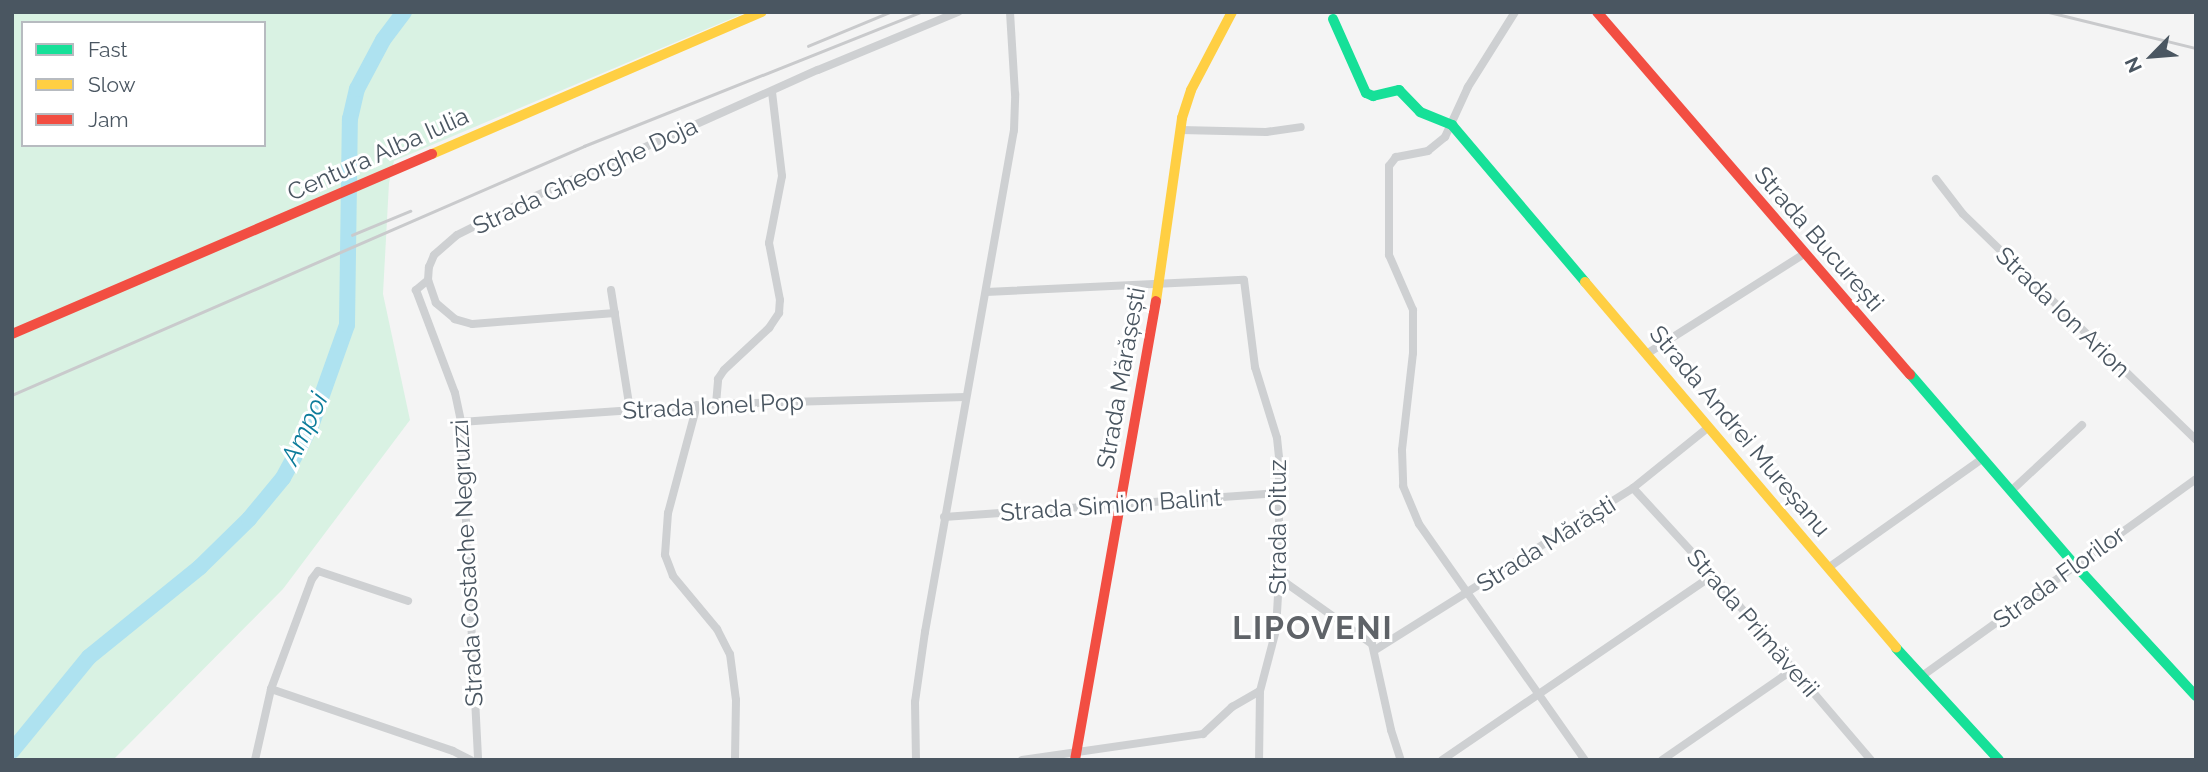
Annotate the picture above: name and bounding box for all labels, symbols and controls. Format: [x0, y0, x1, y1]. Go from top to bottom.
legend [21, 21, 266, 147]
north arrow [2117, 21, 2187, 91]
text: Fast [88, 37, 128, 62]
text: N [2120, 54, 2146, 76]
text: Slow [88, 72, 136, 97]
street label: Centura Alba Iulia [283, 101, 473, 207]
text: Jam [88, 107, 129, 132]
street label: Strada Gheorghe Doja [468, 111, 702, 241]
street label: Strada București [1748, 161, 1890, 317]
street label: Strada Ion Arion [1990, 240, 2136, 384]
street label: Strada Mărășești [1091, 285, 1151, 471]
street label: Strada Andrei Mureșanu [1643, 319, 1837, 543]
street label: Strada Ionel Pop [621, 387, 805, 425]
water label: Ampoi [275, 388, 335, 470]
street label: Strada Costache Negruzzi [445, 419, 489, 707]
street label: Strada Oituz [1264, 459, 1292, 595]
street label: Strada Simion Balint [999, 483, 1223, 527]
street label: Strada Mărăști [1471, 490, 1621, 598]
street label: Strada Florilor [1988, 520, 2130, 634]
street label: Strada Primăverii [1681, 543, 1825, 703]
district label: LIPOVENI [1233, 609, 1393, 647]

